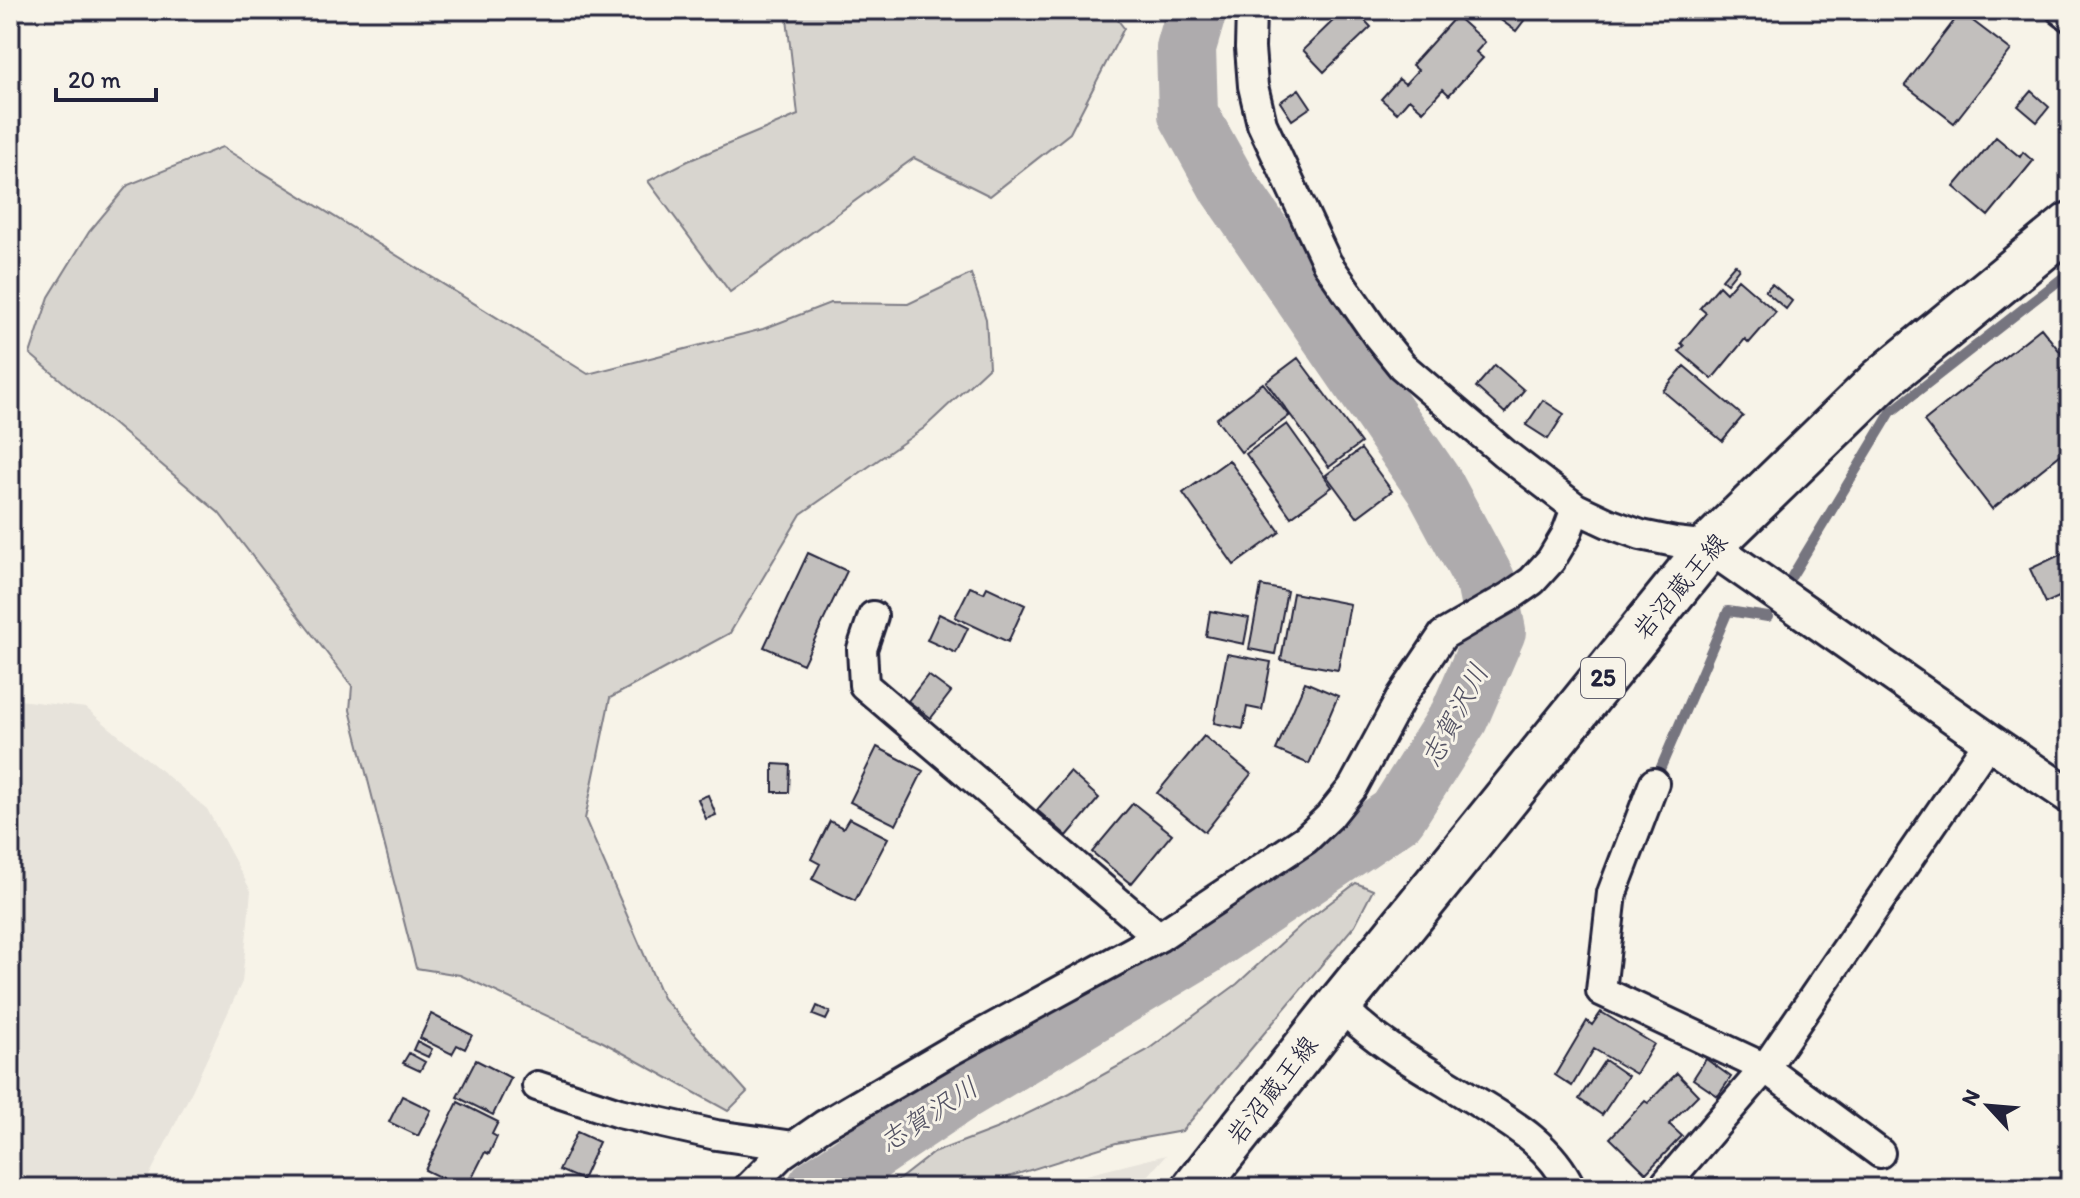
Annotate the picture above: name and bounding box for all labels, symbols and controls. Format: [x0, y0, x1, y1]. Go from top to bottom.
scale bar [56, 52, 156, 102]
text: 20 m [68, 65, 121, 94]
street label: 岩沼蔵王線 [1626, 526, 1734, 646]
water label: 志賀沢川 [1413, 658, 1495, 772]
road number: 25 [1581, 658, 1625, 698]
street label: 岩沼蔵王線 [1219, 1029, 1325, 1151]
north arrow [1948, 1066, 2028, 1146]
water label: 志賀沢川 [872, 1069, 984, 1159]
text: N [1955, 1085, 1986, 1110]

